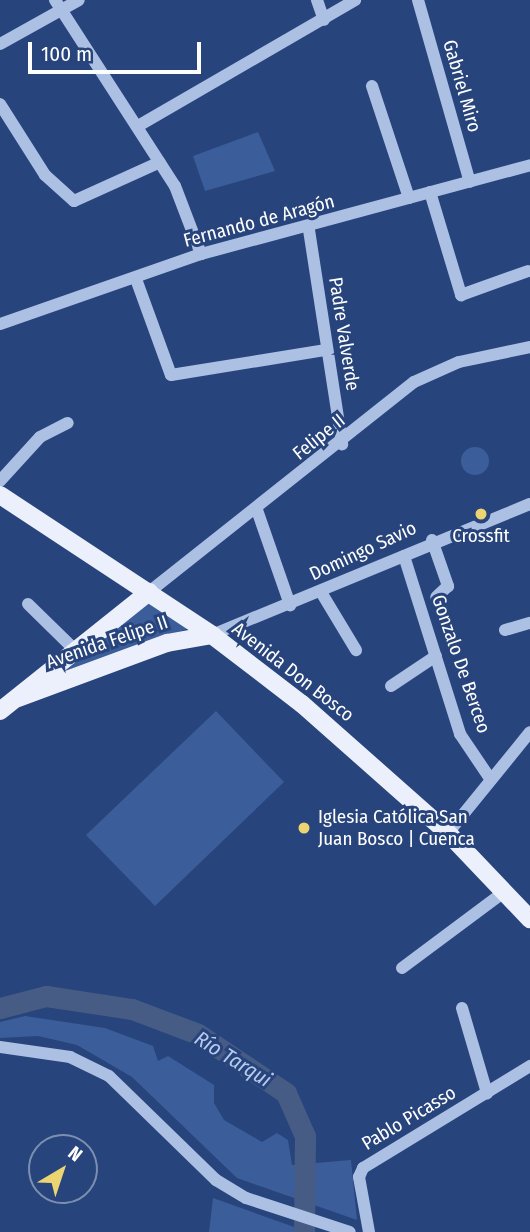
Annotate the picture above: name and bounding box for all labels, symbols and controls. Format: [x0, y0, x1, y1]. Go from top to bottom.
scale bar [32, 28, 205, 72]
street label: Gabriel Miro [438, 37, 486, 135]
text: 100 m [41, 41, 92, 67]
street label: Fernando de Aragón [181, 190, 337, 252]
street label: Padre Valverde [324, 276, 364, 392]
street label: Felipe II [288, 409, 350, 465]
marker: Crossfit [473, 506, 489, 522]
street label: Domingo Savio [306, 516, 420, 586]
place label: Crossfit [452, 525, 510, 547]
street label: Gonzalo De Berceo [427, 592, 495, 736]
street label: Avenida Felipe II [43, 611, 171, 673]
street label: Avenida Don Bosco [228, 617, 358, 727]
place label: Iglesia Católica San Juan Bosco | Cuenca [318, 806, 475, 850]
marker: Iglesia Católica San Juan Bosco | Cuenca [296, 820, 312, 836]
water label: Río Tarqui [190, 1026, 276, 1092]
street label: Pablo Picasso [358, 1081, 460, 1155]
north arrow [28, 1134, 98, 1204]
text: N [64, 1141, 87, 1166]

